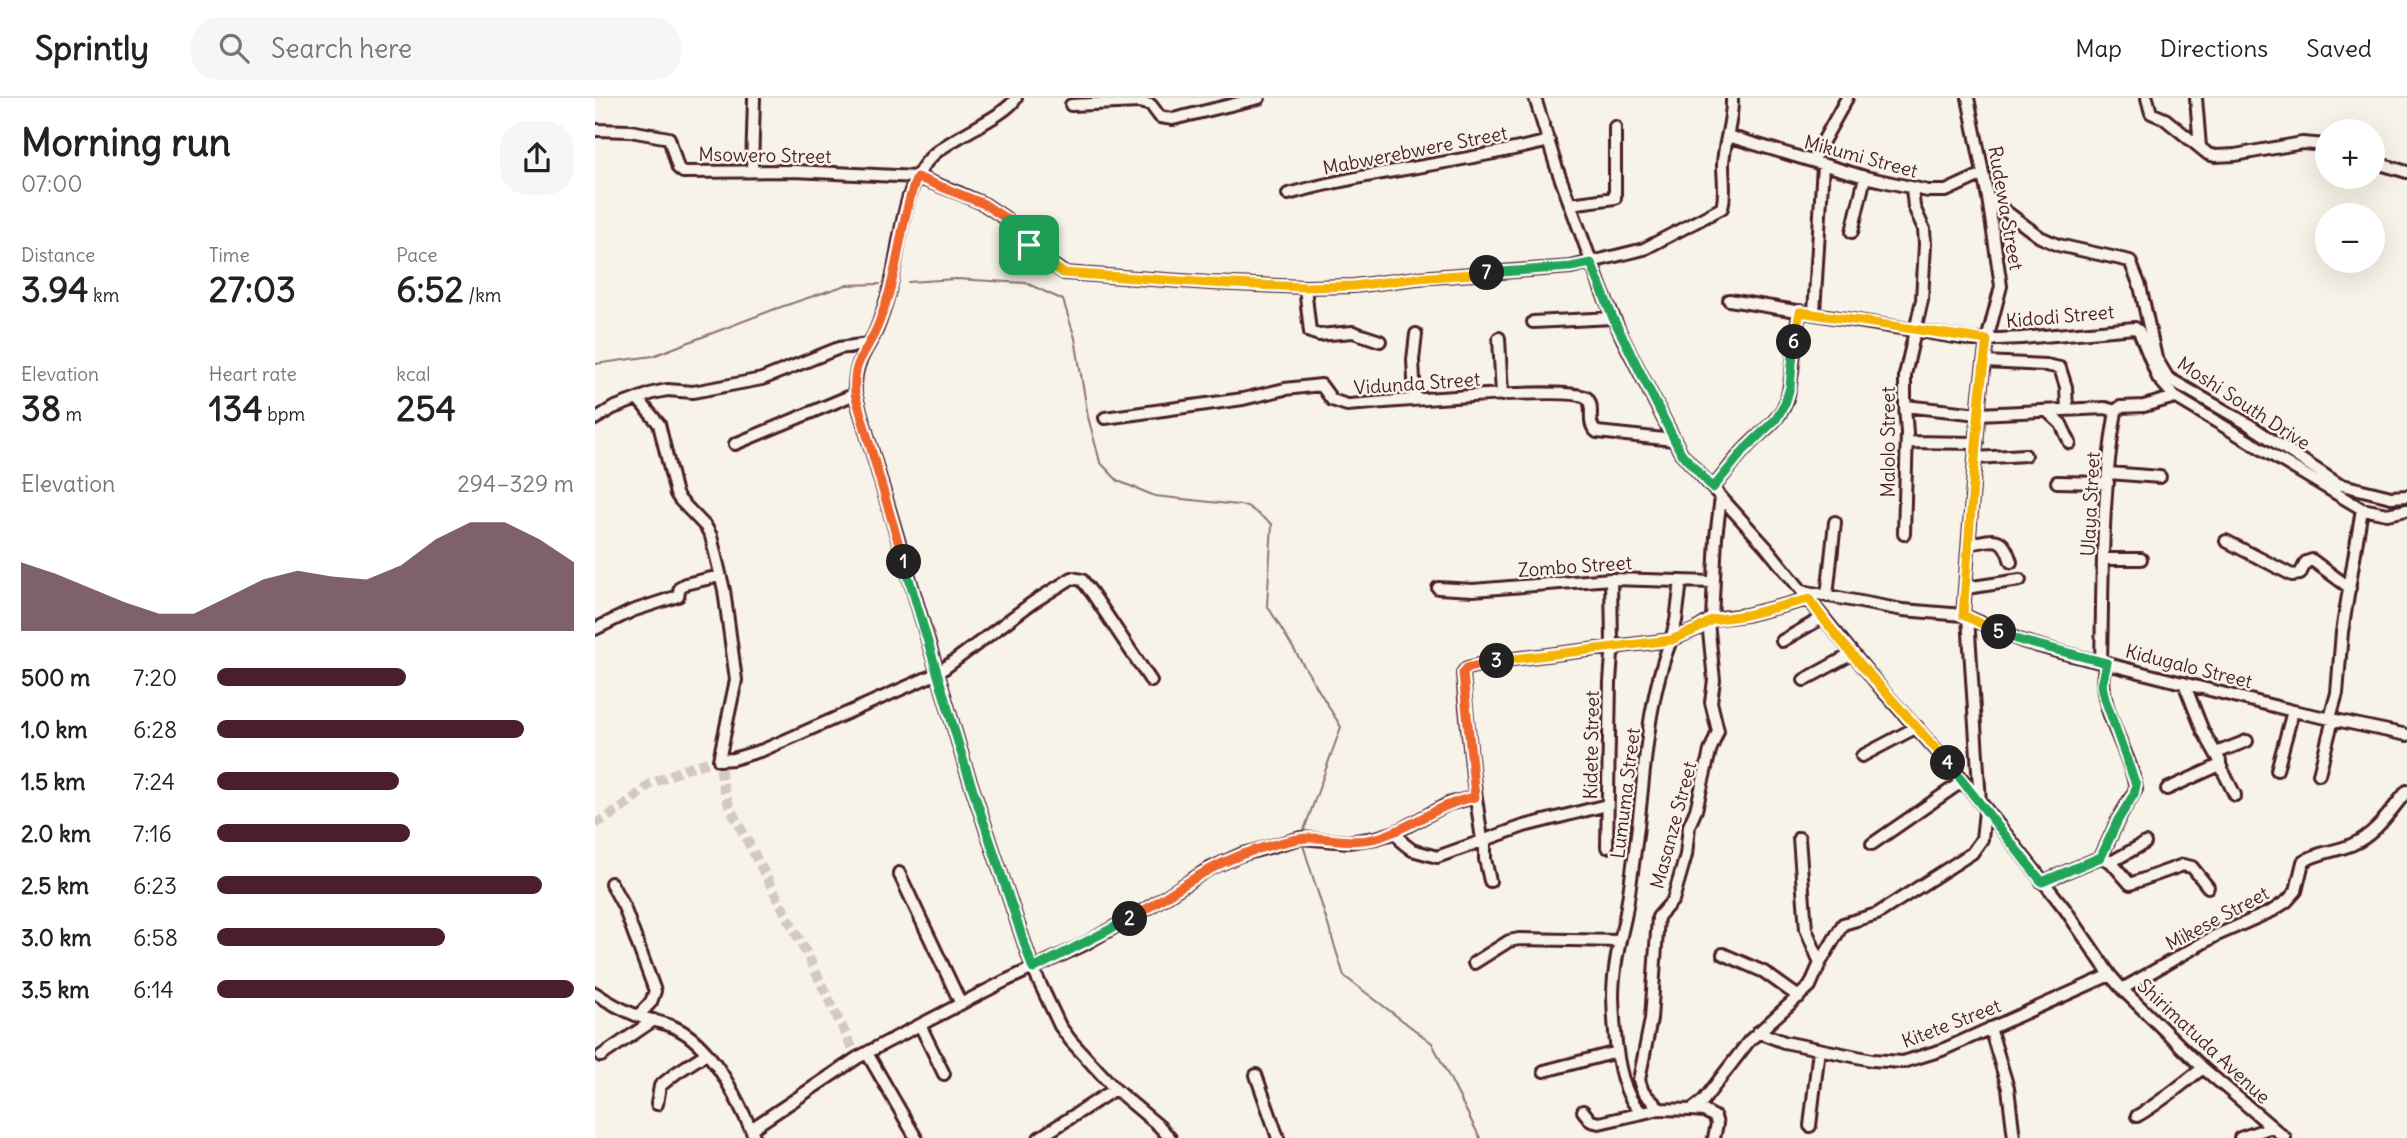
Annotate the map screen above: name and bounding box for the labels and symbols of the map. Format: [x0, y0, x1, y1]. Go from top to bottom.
street label: Mabwerebwere Street [1321, 120, 1509, 180]
street label: Mikumi Street [1802, 129, 1920, 183]
street label: Msowero Street [698, 142, 832, 168]
street label: Rudewa Street [1983, 144, 2029, 272]
pin [999, 215, 1059, 275]
pin: 7 [1469, 256, 1505, 290]
street label: Kidodi Street [2005, 299, 2115, 333]
pin: 6 [1777, 324, 1811, 360]
street label: Moshi South Drive [2173, 351, 2315, 455]
street label: Vidunda Street [1353, 367, 1481, 399]
street label: Malolo Street [1876, 386, 1900, 498]
street label: Ulaya Street [2075, 451, 2105, 557]
pin: 1 [887, 545, 921, 580]
street label: Zombo Street [1517, 550, 1633, 582]
pin: 5 [1981, 614, 2017, 650]
street label: Kidugalo Street [2123, 639, 2255, 693]
pin: 3 [1479, 644, 1515, 678]
street label: Kidete Street [1578, 690, 1604, 800]
street label: Lumuma Street [1605, 726, 1645, 860]
pin: 4 [1931, 746, 1965, 780]
street label: Masanze Street [1644, 759, 1702, 891]
street label: Mikese Street [2161, 881, 2273, 955]
pin: 2 [1113, 902, 1147, 936]
street label: Shirimatuda Avenue [2133, 973, 2275, 1109]
street label: Kitete Street [1898, 993, 2004, 1053]

